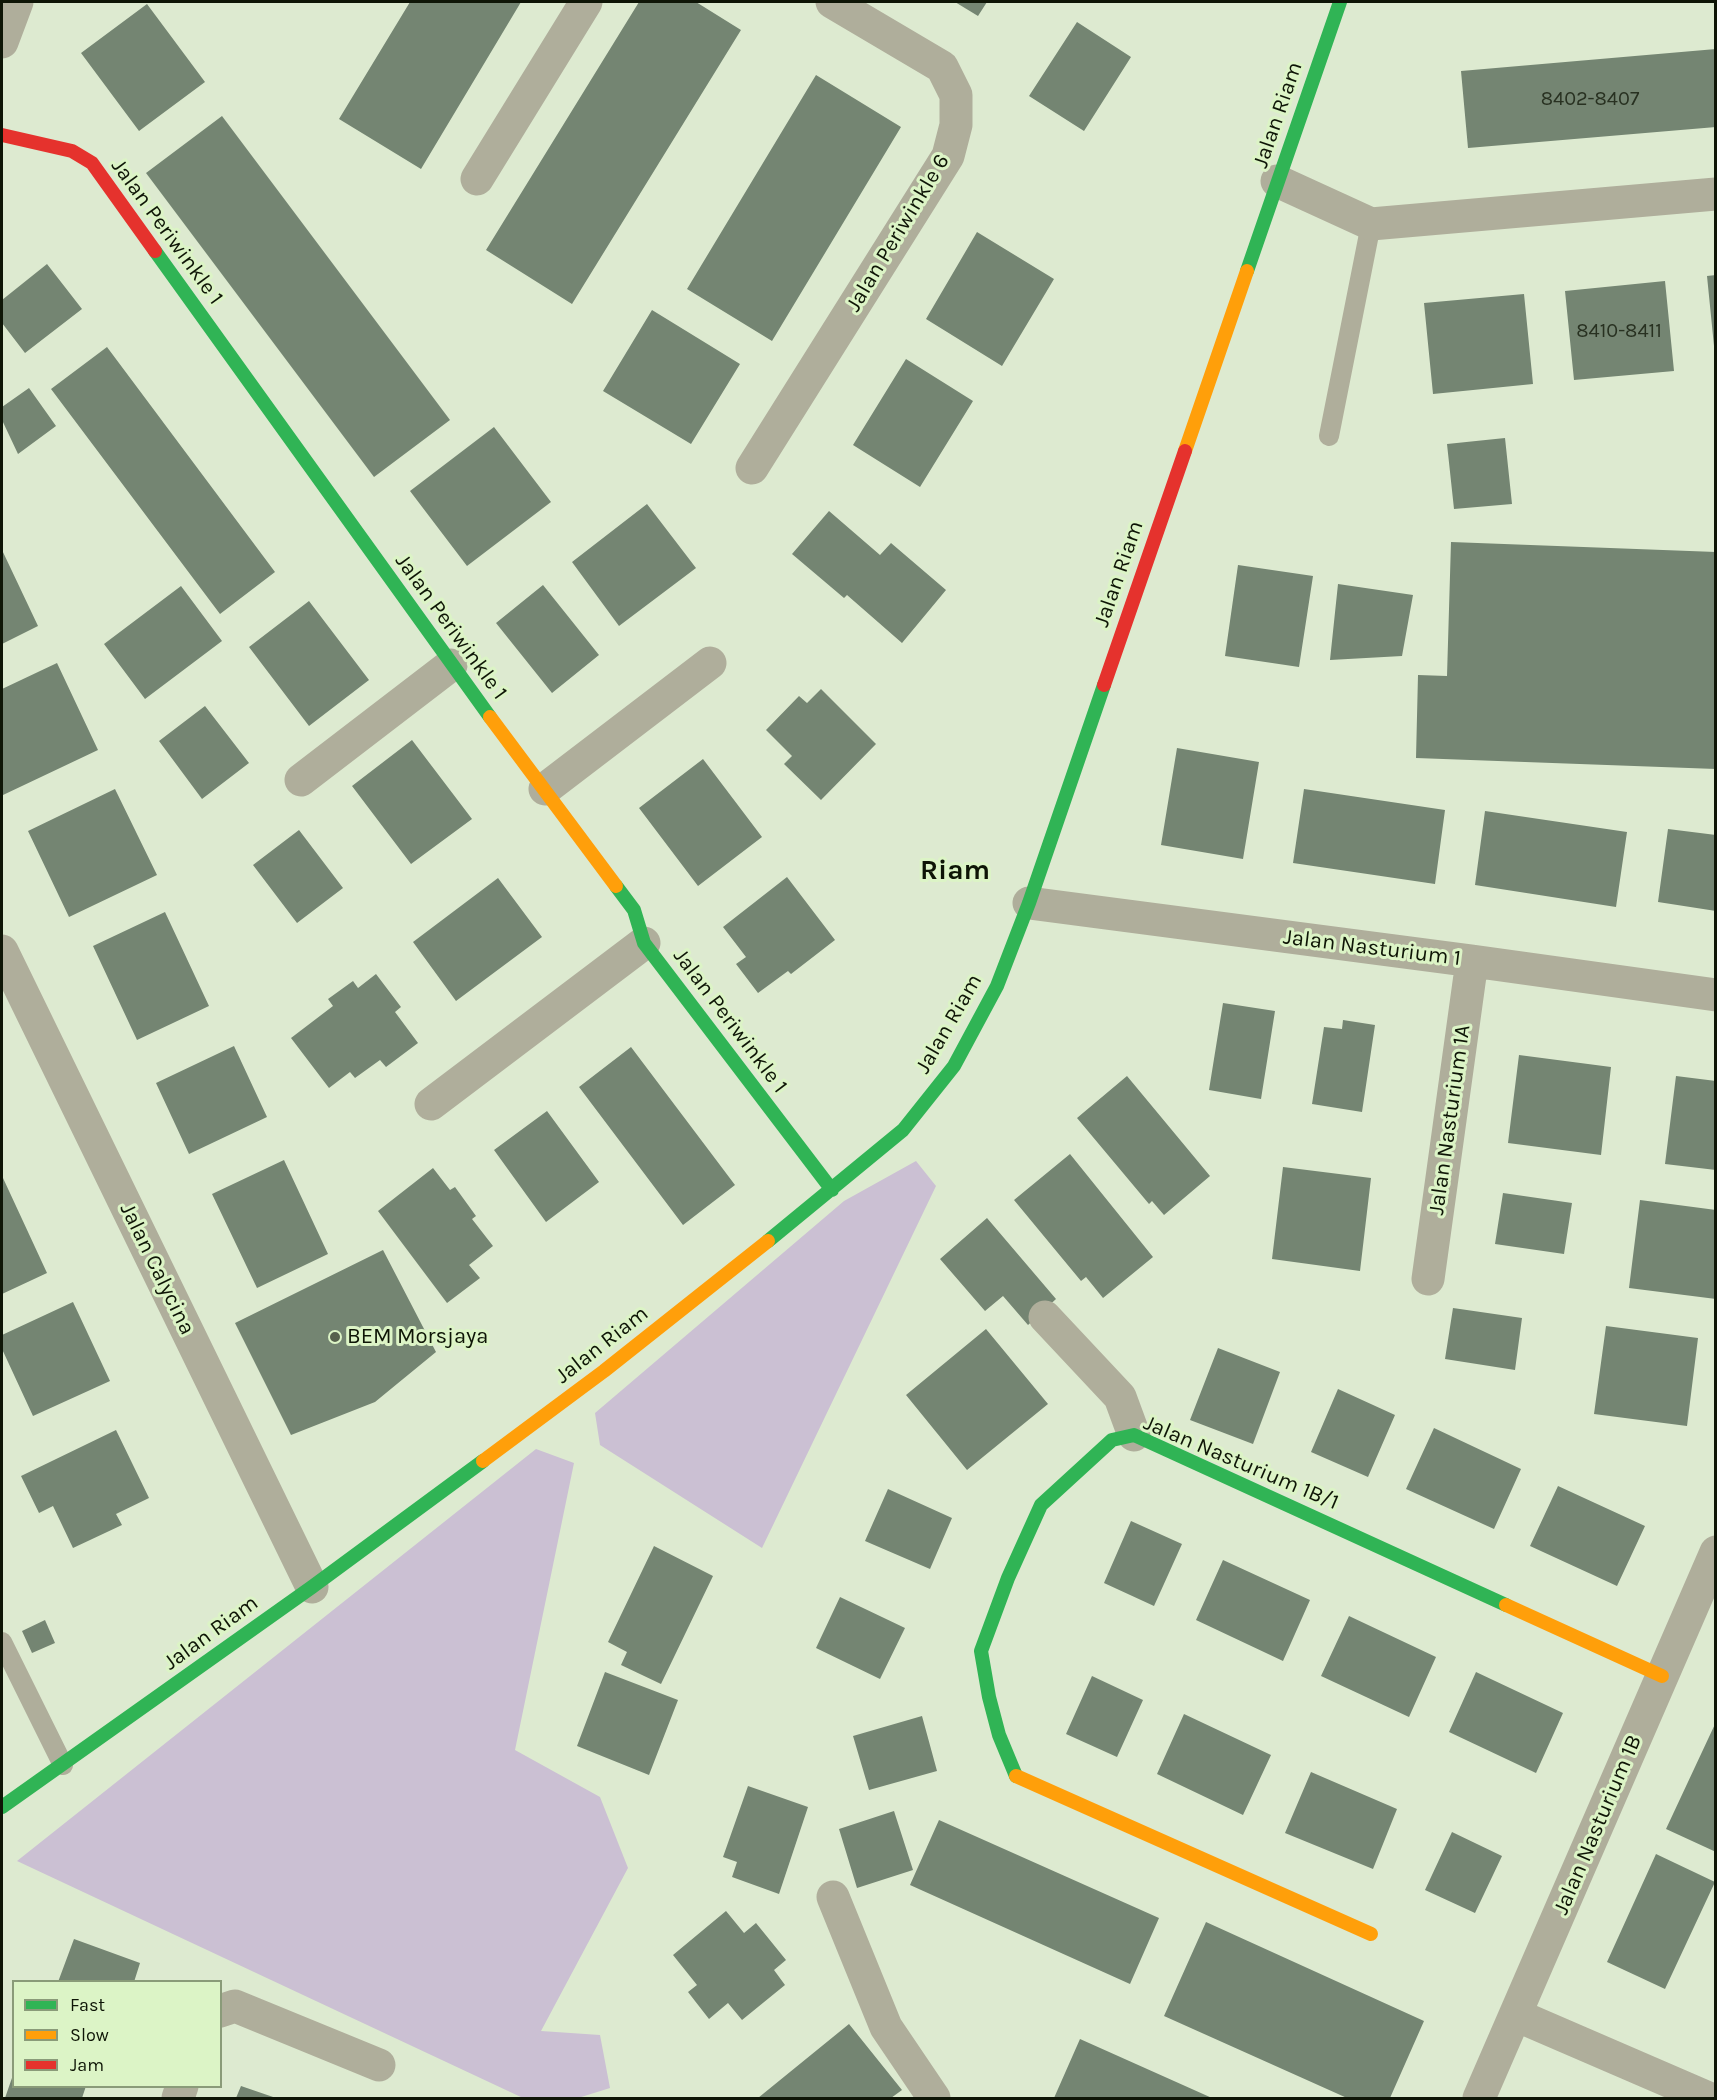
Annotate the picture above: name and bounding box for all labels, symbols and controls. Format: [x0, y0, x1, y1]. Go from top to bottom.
street label: Jalan Riam [1248, 58, 1308, 172]
house number: 8402-8407 [1541, 87, 1639, 111]
street label: Jalan Periwinkle 6 [841, 149, 955, 317]
street label: Jalan Periwinkle 1 [105, 154, 229, 310]
house number: 8410-8411 [1576, 319, 1662, 343]
street label: Jalan Riam [1089, 517, 1149, 631]
street label: Jalan Periwinkle 1 [389, 549, 513, 705]
district label: Riam [920, 854, 990, 888]
street label: Jalan Nasturium 1 [1282, 924, 1462, 972]
street label: Jalan Periwinkle 1 [667, 944, 793, 1098]
street label: Jalan Riam [910, 970, 988, 1078]
street label: Jalan Nasturium 1A [1424, 1023, 1476, 1217]
street label: Jalan Calycina [114, 1199, 200, 1339]
street label: Jalan Riam [550, 1301, 654, 1389]
place label: BEM Morsjaya [347, 1324, 488, 1350]
marker: BEM Morsjaya [328, 1330, 342, 1344]
street label: Jalan Nasturium 1B/1 [1139, 1410, 1343, 1516]
street label: Jalan Riam [159, 1590, 263, 1676]
street label: Jalan Nasturium 1B [1548, 1731, 1648, 1919]
legend [12, 1980, 222, 2088]
text: Fast [70, 1994, 105, 2016]
text: Slow [70, 2024, 109, 2046]
text: Jam [70, 2054, 104, 2076]

